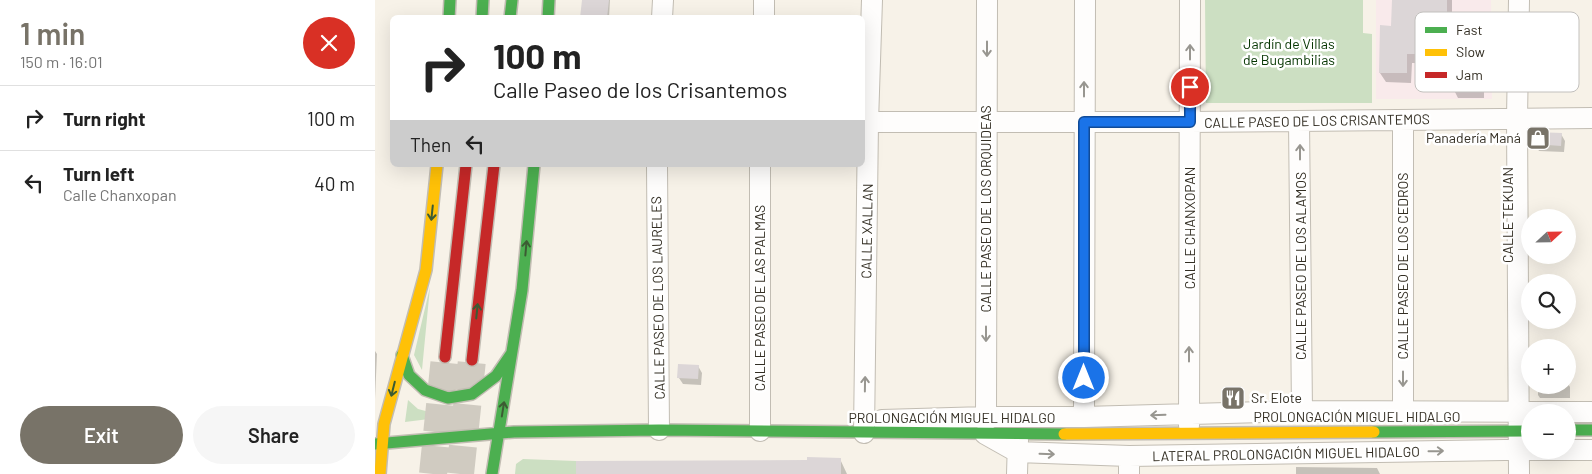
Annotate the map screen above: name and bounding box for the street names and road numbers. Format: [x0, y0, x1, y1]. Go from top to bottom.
street label: CALLE PASEO DE LOS ORQUIDEAS [977, 105, 994, 313]
street label: CALLE PASEO DE LOS CRISANTEMOS [1204, 110, 1430, 131]
street label: CALLE CHANXOPAN [1181, 167, 1198, 289]
street label: CALLE TEKUAN [1499, 167, 1516, 263]
street label: CALLE PASEO DE LOS ALAMOS [1292, 172, 1309, 360]
street label: CALLE PASEO DE LOS CEDROS [1394, 173, 1411, 359]
street label: CALLE XALLAN [857, 183, 876, 279]
street label: CALLE PASEO DE LOS LAURELES [647, 196, 668, 400]
street label: CALLE PASEO DE LAS PALMAS [751, 205, 768, 391]
street label: PROLONGACIÓN MIGUEL HIDALGO [1254, 408, 1460, 425]
street label: PROLONGACIÓN MIGUEL HIDALGO [849, 409, 1055, 426]
street label: LATERAL PROLONGACIÓN MIGUEL HIDALGO [1152, 443, 1420, 464]

